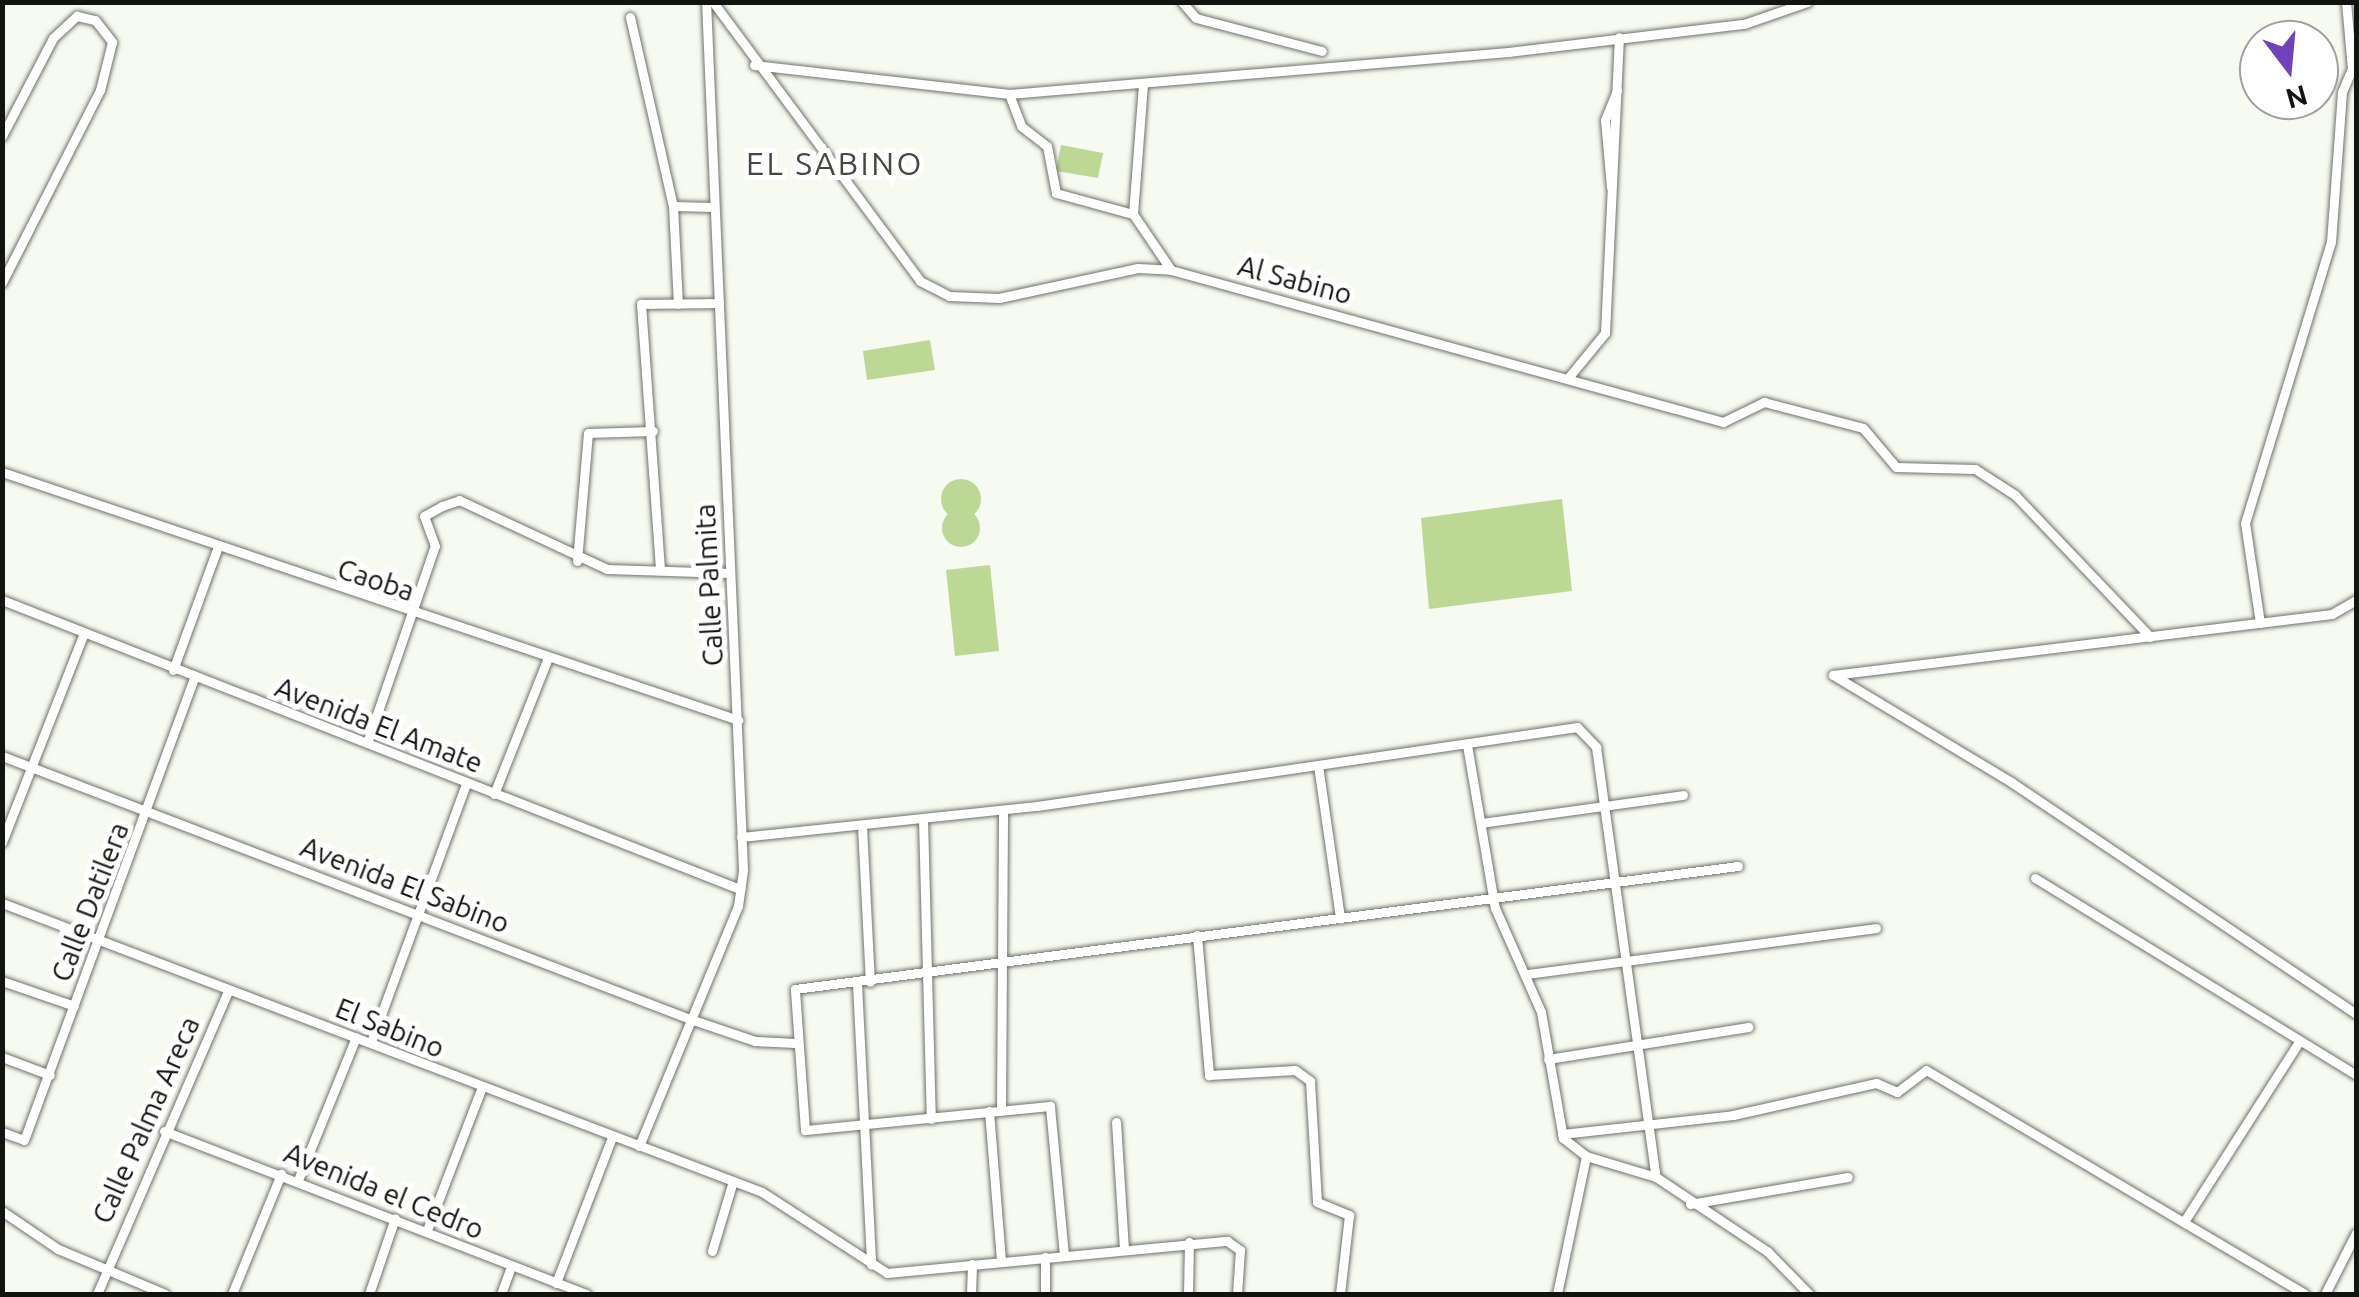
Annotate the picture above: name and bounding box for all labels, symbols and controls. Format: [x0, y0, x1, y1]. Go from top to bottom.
north arrow [2239, 20, 2339, 120]
text: N [2283, 80, 2311, 115]
district label: EL SABINO [746, 144, 924, 182]
street label: Al Sabino [1234, 249, 1356, 311]
street label: Calle Palmita [688, 503, 730, 667]
street label: Caoba [333, 552, 419, 608]
street label: Avenida El Amate [271, 670, 487, 780]
street label: Calle Datilera [44, 818, 136, 986]
street label: Avenida El Sabino [296, 830, 514, 940]
street label: El Sabino [331, 991, 449, 1065]
street label: Calle Palma Areca [85, 1011, 207, 1229]
street label: Avenida el Cedro [279, 1136, 489, 1246]

